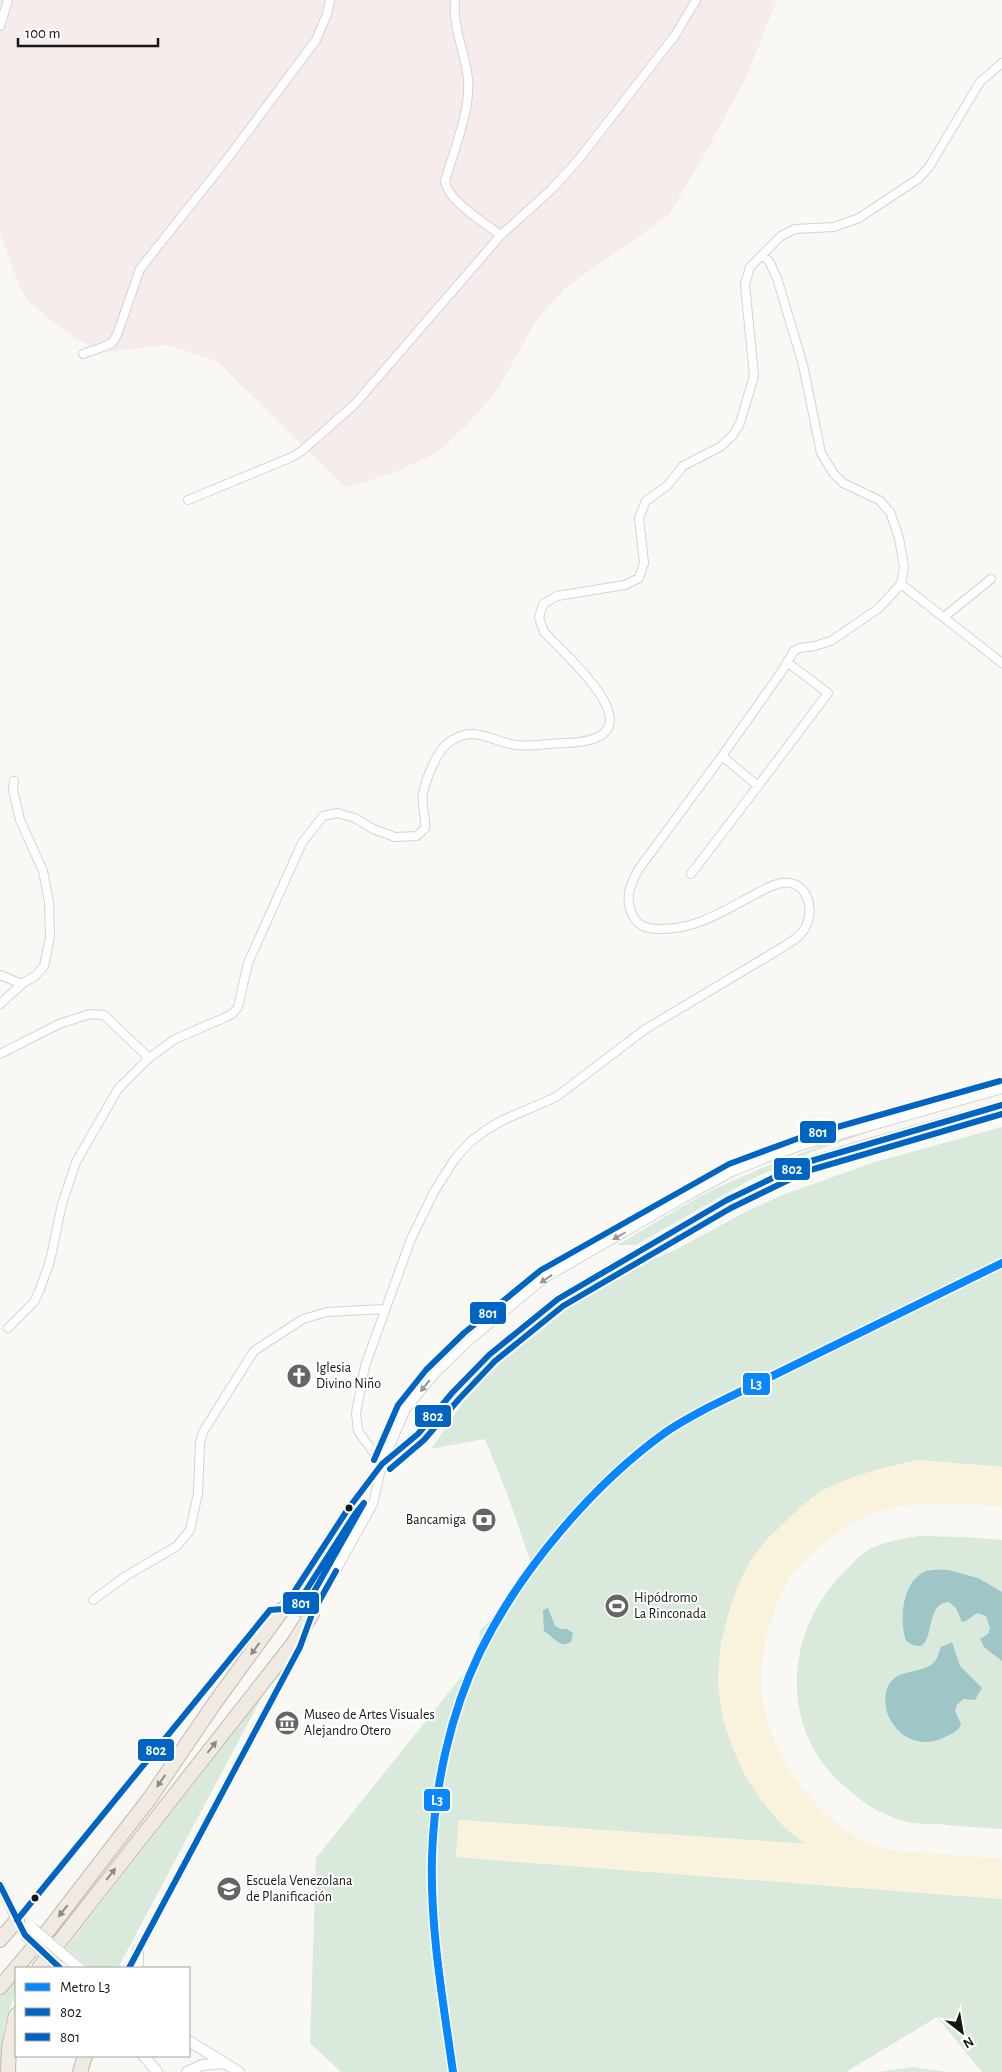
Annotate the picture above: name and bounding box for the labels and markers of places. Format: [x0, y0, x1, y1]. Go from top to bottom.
place label: Iglesia Divino Niño [316, 1361, 381, 1391]
church icon: Iglesia Divino Niño [286, 1363, 312, 1389]
unlabelled marker [344, 1503, 354, 1513]
bank icon: Bancamiga [471, 1507, 497, 1533]
place label: Bancamiga [406, 1513, 467, 1527]
place label: Hipódromo La Rinconada [634, 1591, 707, 1621]
sports icon: Hipódromo La Rinconada [604, 1593, 630, 1619]
place label: Museo de Artes Visuales Alejandro Otero [304, 1708, 435, 1738]
museum icon: Museo de Artes Visuales Alejandro Otero [274, 1710, 300, 1736]
place label: Escuela Venezolana de Planificación [246, 1874, 353, 1904]
school or university icon: Escuela Venezolana de Planificación [216, 1876, 242, 1902]
unlabelled marker [30, 1893, 40, 1903]

